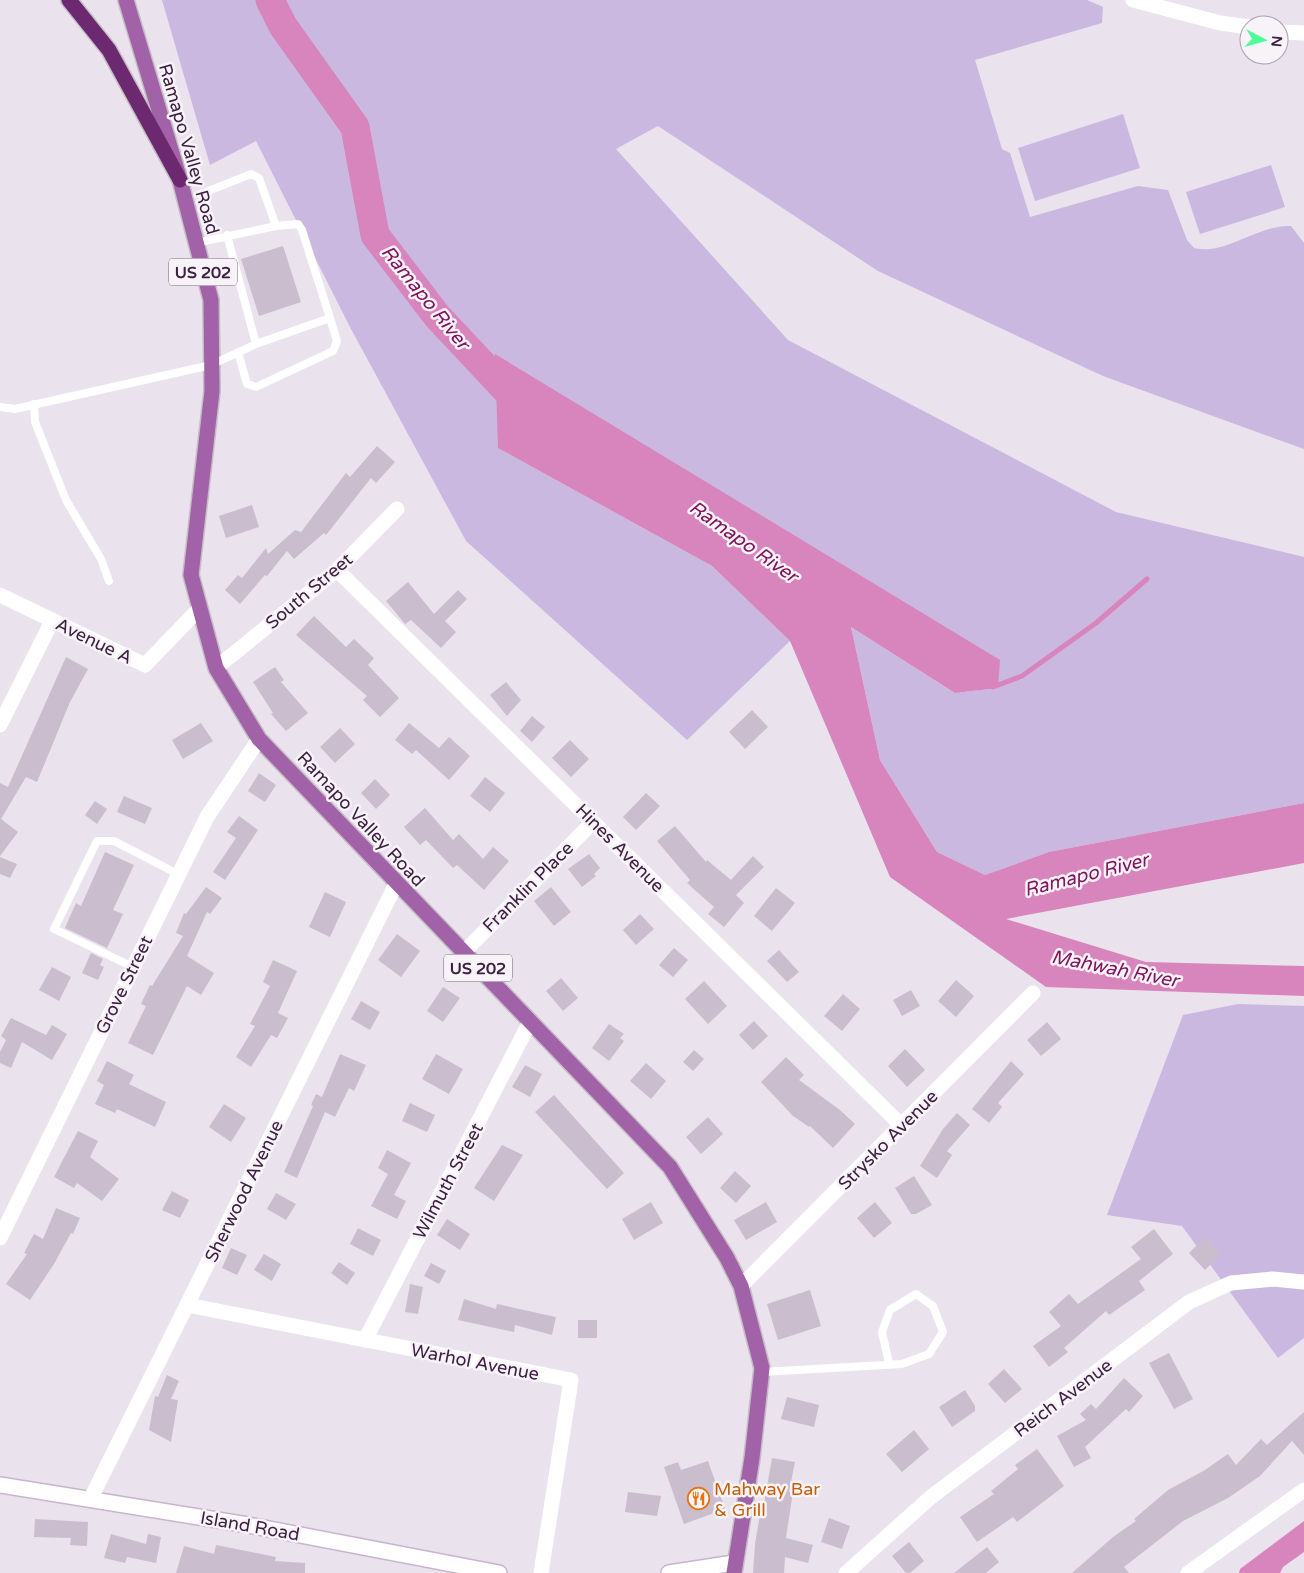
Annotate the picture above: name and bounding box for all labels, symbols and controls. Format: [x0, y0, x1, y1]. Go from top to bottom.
north arrow [1239, 15, 1289, 65]
text: N [1267, 35, 1285, 48]
street label: Ramapo Valley Road [154, 61, 224, 237]
water label: Ramapo River [377, 241, 475, 356]
road number: US 202 [169, 258, 237, 286]
water label: Ramapo River [685, 496, 804, 589]
street label: South Street [261, 548, 357, 634]
street label: Avenue A [52, 613, 136, 669]
street label: Ramapo Valley Road [293, 747, 429, 891]
street label: Hines Avenue [571, 799, 669, 897]
street label: Franklin Place [478, 837, 578, 937]
water label: Ramapo River [1022, 848, 1153, 901]
street label: Grove Street [91, 932, 157, 1038]
water label: Mahwah River [1049, 946, 1183, 993]
road number: US 202 [444, 954, 512, 981]
street label: Strysko Avenue [833, 1085, 943, 1195]
street label: Sherwood Avenue [200, 1116, 288, 1266]
street label: Wilmuth Street [408, 1119, 488, 1243]
street label: Warhol Avenue [409, 1339, 541, 1385]
street label: Reich Avenue [1010, 1354, 1116, 1442]
place label: Mahway Bar & Grill [714, 1478, 820, 1521]
restaurant icon: Mahway Bar & Grill [686, 1487, 710, 1511]
street label: Island Road [199, 1506, 301, 1546]

